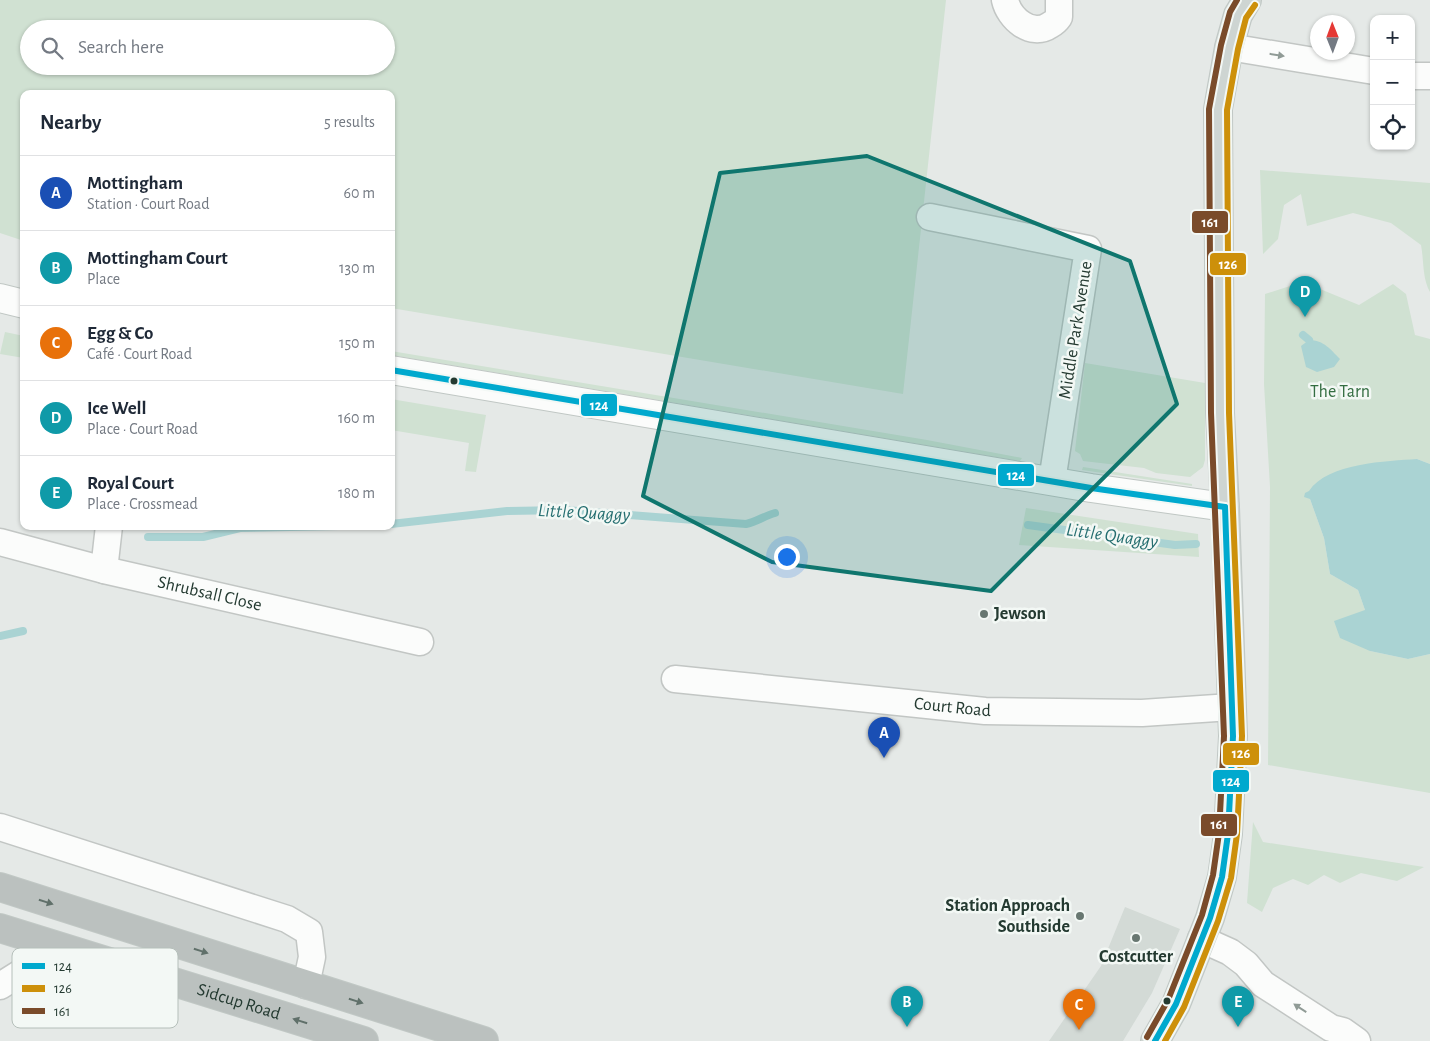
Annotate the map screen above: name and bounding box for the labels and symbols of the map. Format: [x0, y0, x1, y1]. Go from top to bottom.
north arrow [1310, 15, 1355, 60]
one-way arrow [1269, 51, 1285, 59]
line badge: 161 [1191, 210, 1229, 234]
text: 161 [1202, 216, 1218, 230]
line badge: 126 [1209, 252, 1247, 276]
text: 126 [1219, 258, 1237, 272]
street label: Middle Park Avenue [1056, 260, 1096, 400]
pin: D [1289, 276, 1321, 317]
unlabelled marker [449, 376, 459, 386]
park label: The Tarn [1310, 383, 1370, 401]
line badge: 124 [580, 393, 618, 417]
text: 124 [590, 399, 608, 413]
line badge: 124 [997, 463, 1035, 487]
text: 124 [1007, 469, 1025, 483]
water label: Little Quaggy [537, 501, 631, 525]
water label: Little Quaggy [1065, 520, 1159, 552]
your location [774, 544, 800, 570]
street label: Shrubsall Close [156, 573, 263, 615]
place label: Jewson [994, 605, 1046, 623]
marker: Jewson [978, 608, 990, 620]
street label: Court Road [913, 695, 991, 720]
pin: A [868, 717, 900, 758]
line badge: 126 [1222, 742, 1260, 766]
text: 126 [1232, 747, 1250, 761]
line badge: 124 [1212, 769, 1250, 793]
text: 124 [1222, 775, 1240, 789]
line badge: 161 [1200, 813, 1238, 837]
text: 161 [1211, 818, 1227, 832]
place label: Station Approach Southside [945, 897, 1070, 936]
one-way arrow [39, 898, 54, 906]
marker: Station Approach Southside [1074, 910, 1086, 922]
marker: Costcutter [1130, 932, 1142, 944]
legend [12, 948, 178, 1028]
one-way arrow [194, 948, 209, 955]
place label: Costcutter [1099, 948, 1174, 966]
text: 124 [54, 960, 72, 974]
street label: Sidcup Road [195, 981, 283, 1024]
text: 126 [54, 982, 72, 996]
pin: B [891, 986, 923, 1027]
pin: E [1222, 986, 1254, 1027]
pin: C [1063, 989, 1095, 1030]
unlabelled marker [1162, 996, 1172, 1006]
one-way arrow [349, 997, 364, 1005]
one-way arrow [1294, 1004, 1307, 1013]
text: 161 [54, 1005, 70, 1019]
one-way arrow [293, 1017, 308, 1025]

